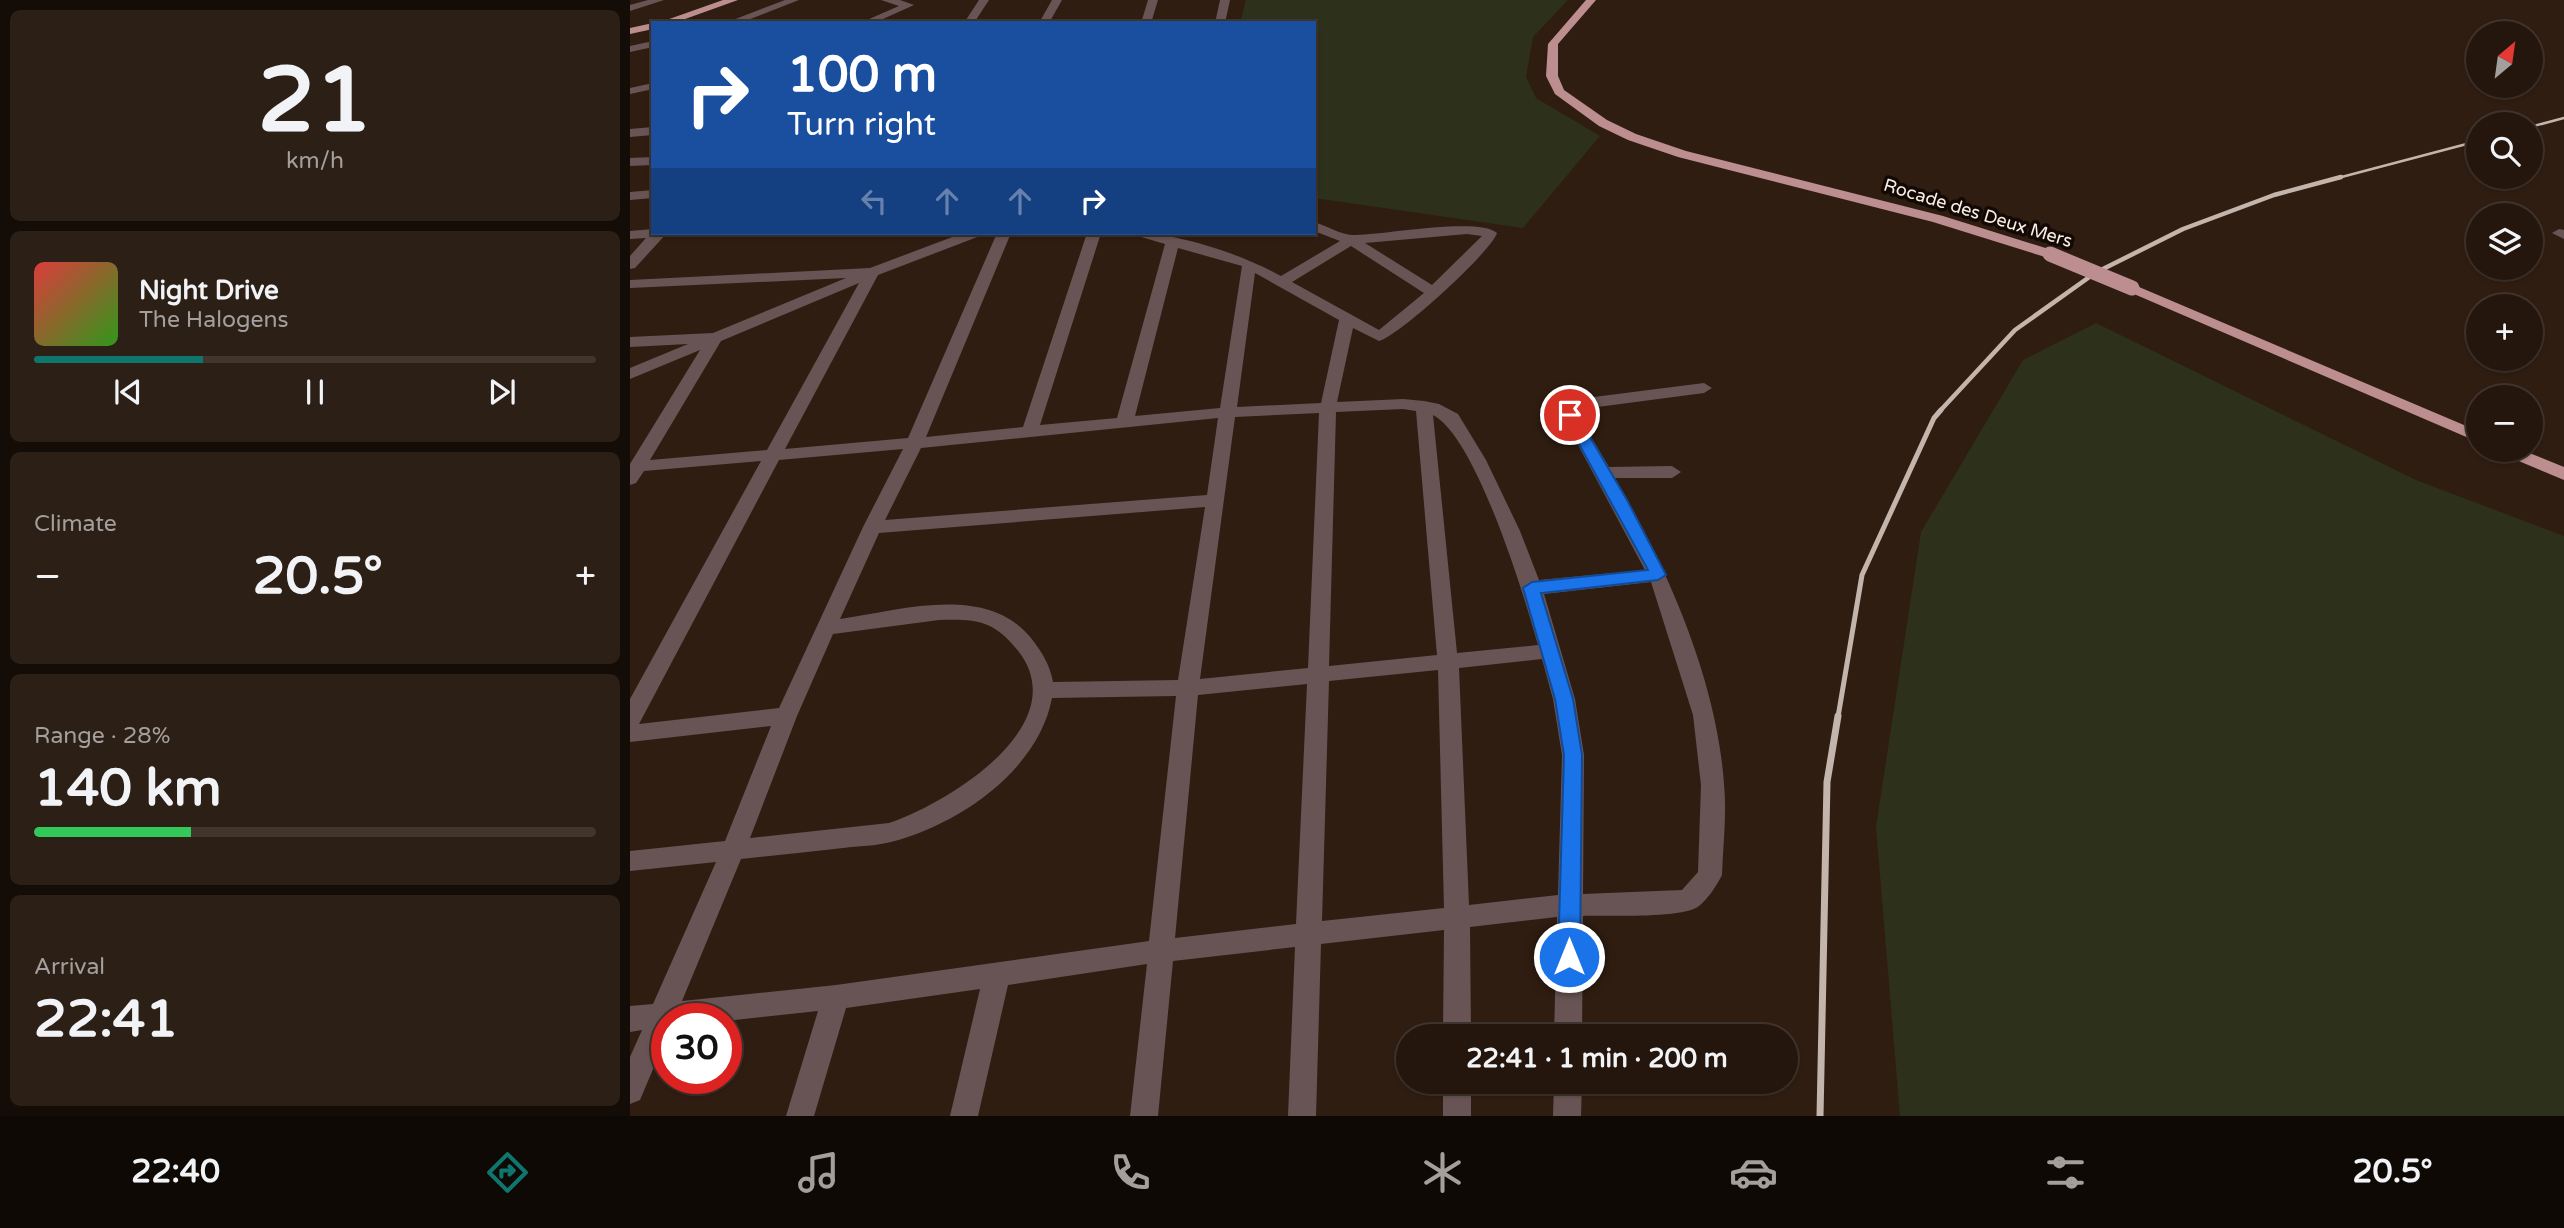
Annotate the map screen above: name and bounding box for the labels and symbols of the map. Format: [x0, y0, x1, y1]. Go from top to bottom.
north arrow [2466, 21, 2543, 98]
street label: Rocade des Deux Mers [1881, 174, 2075, 252]
pin [1540, 385, 1600, 445]
position arrow [1532, 920, 1606, 994]
speed limit sign: 30 [651, 1003, 742, 1094]

